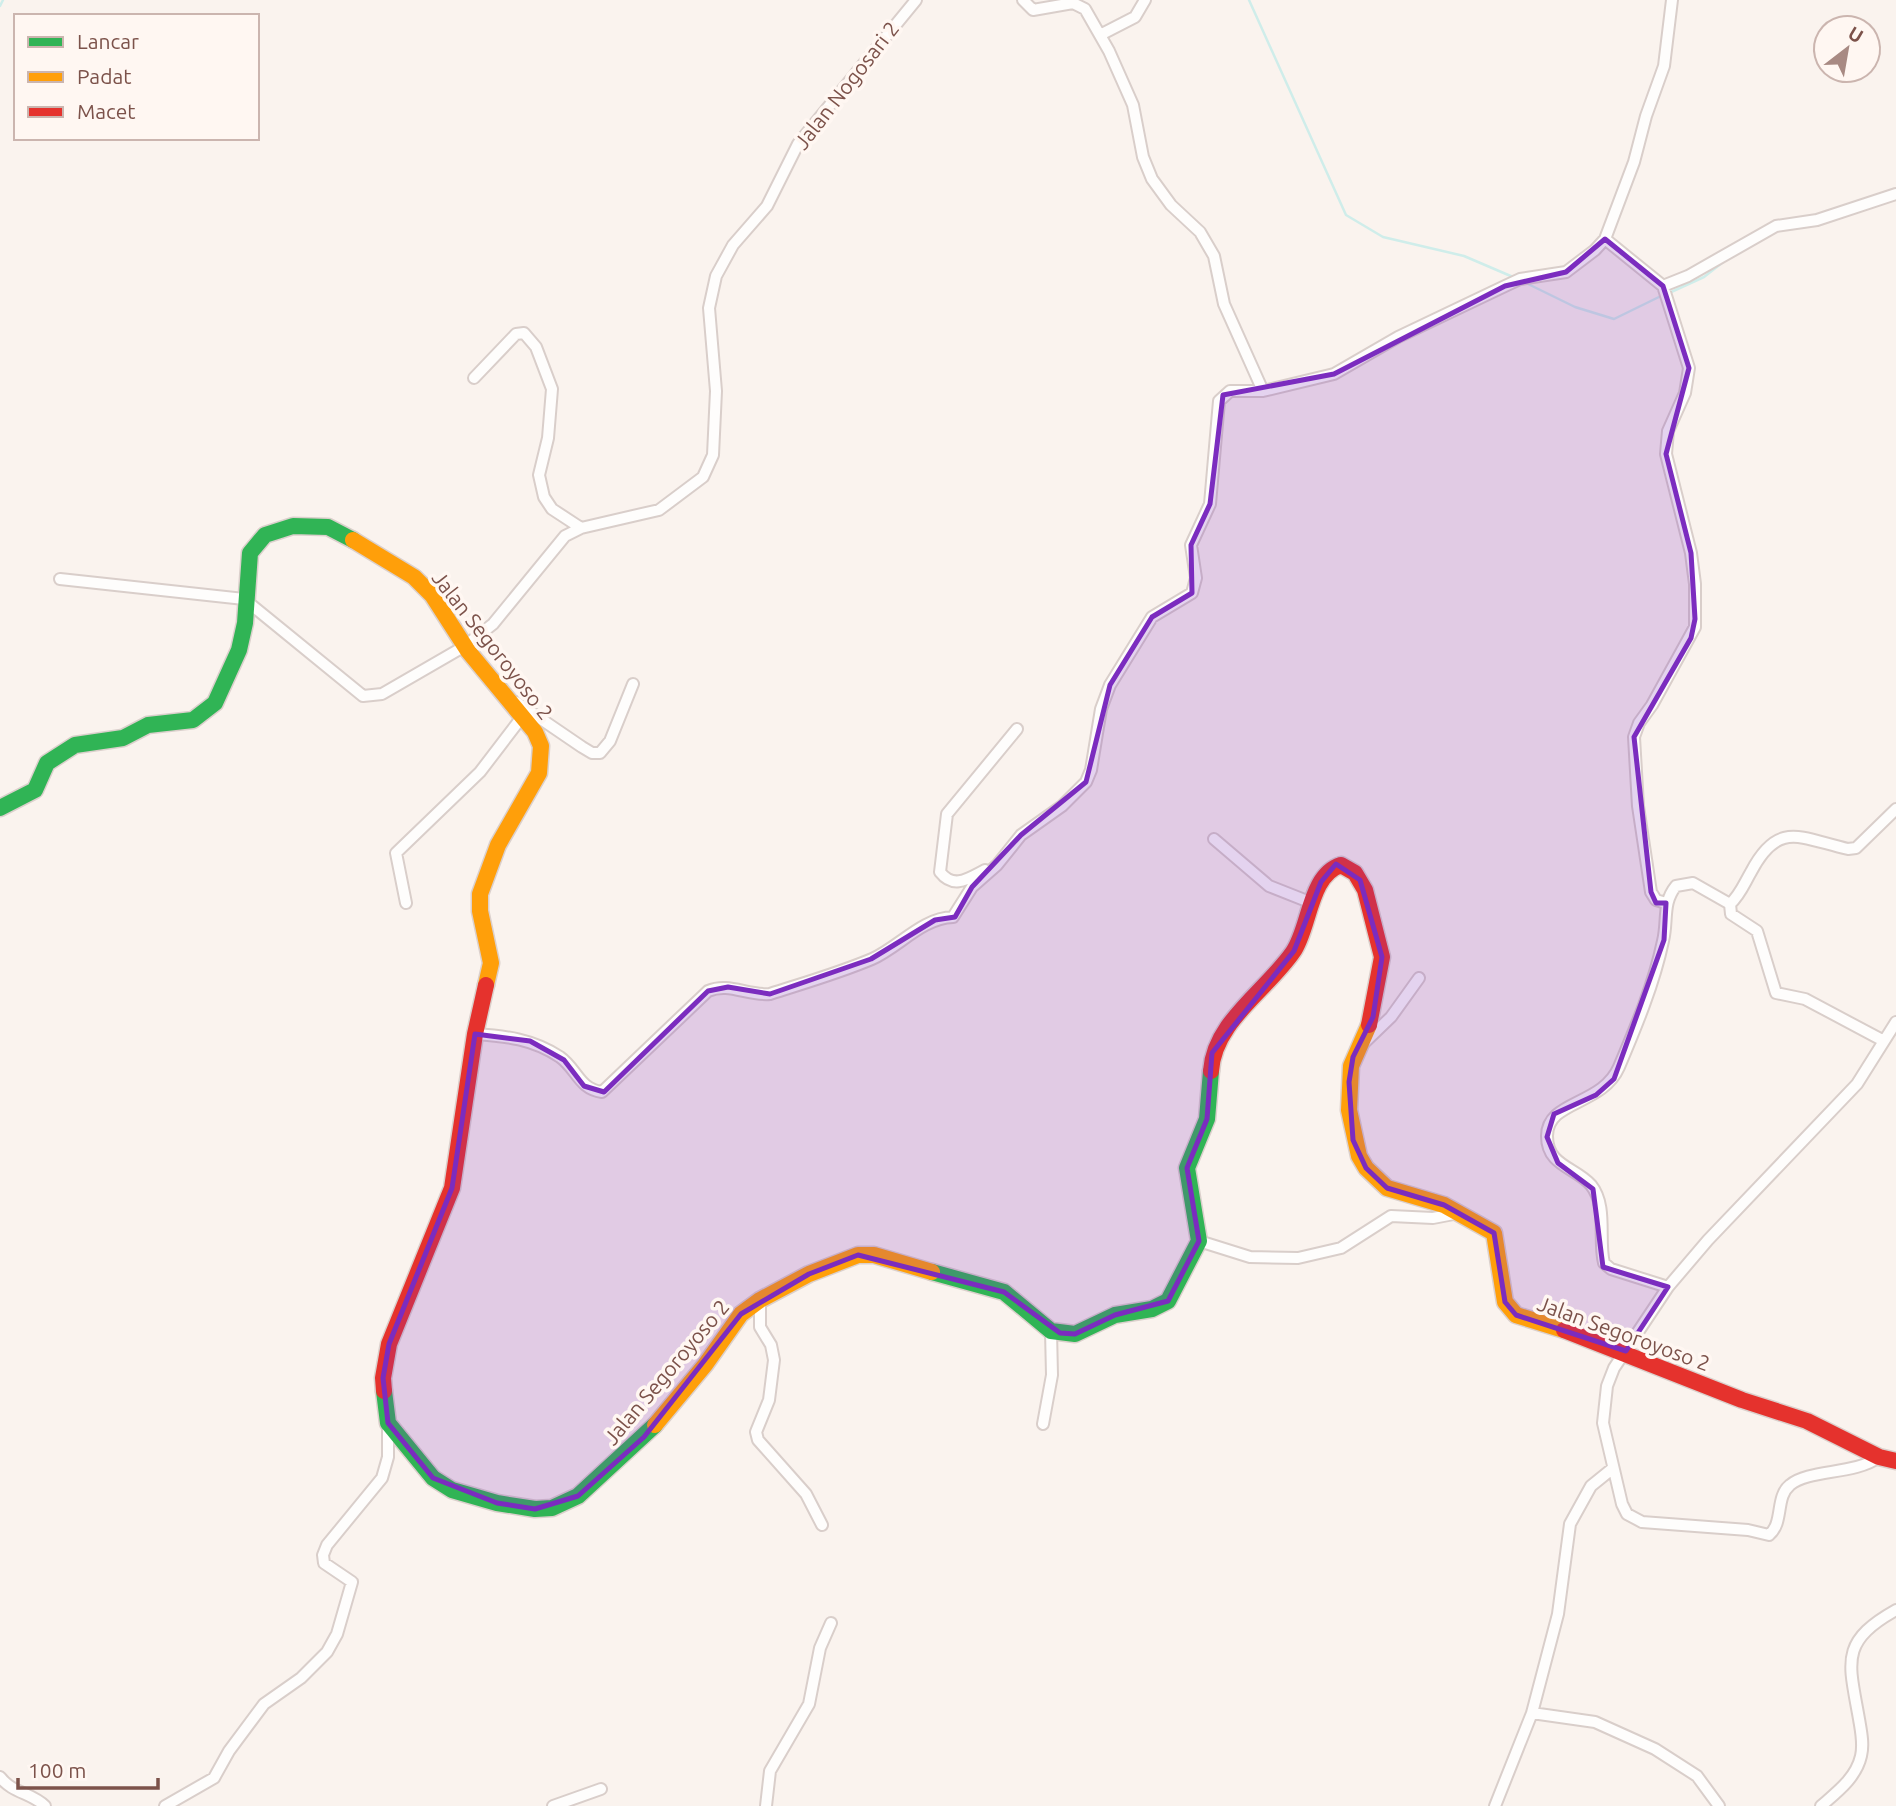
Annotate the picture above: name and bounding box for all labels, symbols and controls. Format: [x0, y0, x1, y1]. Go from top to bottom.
legend [14, 14, 259, 140]
north arrow [1812, 14, 1882, 84]
street label: Jalan Nogosari 2 [789, 16, 903, 154]
text: U [1844, 22, 1867, 47]
text: Lancar [77, 29, 139, 53]
text: Padat [77, 64, 132, 88]
text: Macet [77, 99, 136, 123]
street label: Jalan Segoroyoso 2 [428, 566, 558, 724]
street label: Jalan Segoroyoso 2 [1534, 1291, 1714, 1375]
street label: Jalan Segoroyoso 2 [598, 1295, 734, 1449]
scale bar [18, 1746, 158, 1790]
text: 100 m [28, 1758, 86, 1782]

